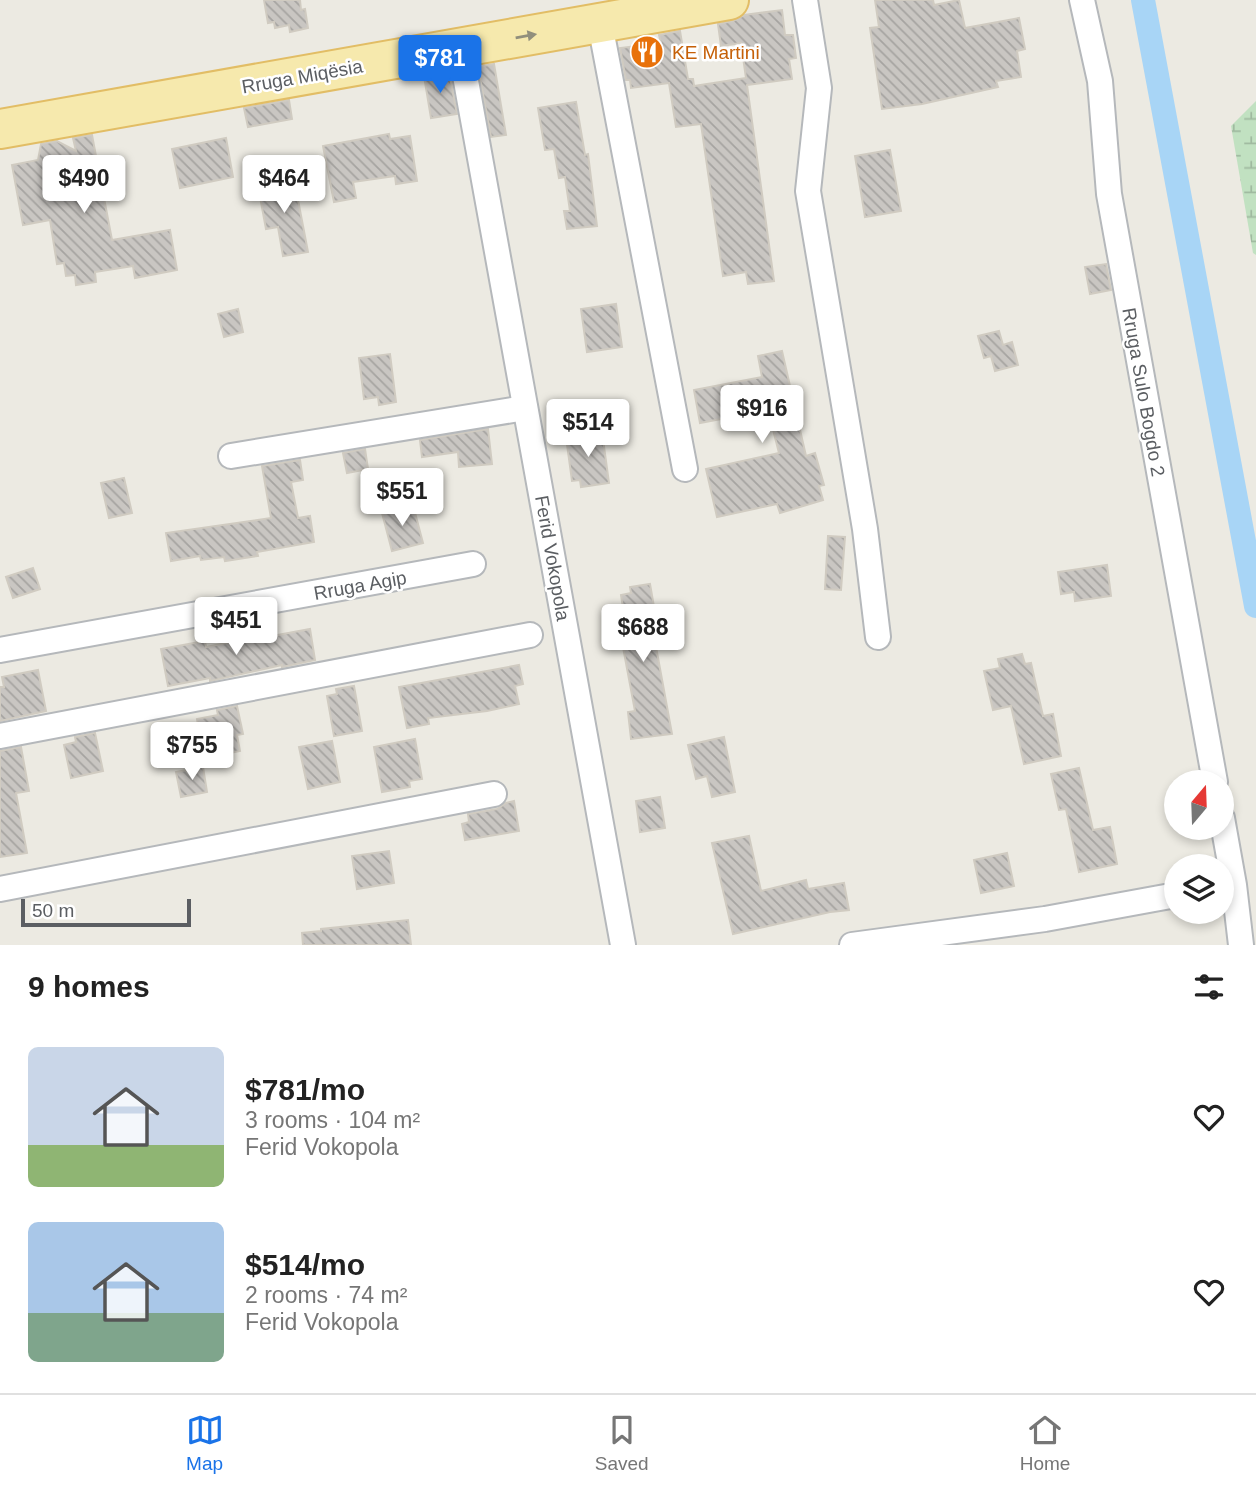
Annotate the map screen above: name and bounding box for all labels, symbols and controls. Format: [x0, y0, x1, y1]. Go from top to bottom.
one-way arrow [515, 31, 537, 42]
restaurant icon: KE Martini [628, 33, 666, 71]
pin: $781 [399, 36, 481, 95]
place label: KE Martini [672, 42, 760, 63]
text: $781 [414, 45, 466, 71]
street label: Rruga Miqësia [240, 55, 365, 97]
pin: $490 [43, 156, 125, 215]
pin: $464 [243, 156, 325, 215]
text: $490 [58, 165, 110, 191]
text: $464 [258, 165, 310, 191]
street label: Rruga Sulo Bogdo 2 [1118, 306, 1169, 478]
pin: $916 [721, 386, 803, 445]
text: $916 [736, 395, 788, 421]
pin: $514 [547, 400, 629, 459]
text: $514 [562, 409, 614, 435]
pin: $551 [361, 468, 443, 528]
text: $551 [376, 478, 428, 504]
street label: Ferid Vokopola [531, 494, 574, 623]
street label: Rruga Agip [312, 567, 408, 604]
pin: $451 [195, 598, 277, 657]
pin: $688 [602, 604, 684, 664]
text: $451 [210, 607, 262, 633]
text: $688 [617, 614, 669, 640]
pin: $755 [151, 722, 233, 782]
text: $755 [166, 732, 218, 758]
north arrow [1164, 770, 1234, 840]
map controls [1164, 770, 1234, 924]
button: layers [1164, 854, 1234, 924]
scale bar [21, 896, 191, 928]
text: 50 m [32, 900, 74, 921]
icon: filters [1190, 968, 1228, 1006]
text: 9 homes [28, 970, 150, 1003]
text: $781/mo [245, 1073, 365, 1106]
icon: home [84, 1075, 168, 1159]
icon: heart [1190, 1098, 1228, 1136]
text: 3 rooms · 104 m² [245, 1107, 420, 1133]
text: Ferid Vokopola [245, 1134, 398, 1160]
text: $514/mo [245, 1248, 365, 1281]
icon: home [84, 1250, 168, 1334]
icon: heart [1190, 1273, 1228, 1311]
text: 2 rooms · 74 m² [245, 1282, 407, 1308]
text: Ferid Vokopola [245, 1309, 398, 1335]
tab: Map [186, 1411, 224, 1475]
tab: Saved [595, 1411, 649, 1475]
tab: Home [1020, 1411, 1070, 1475]

